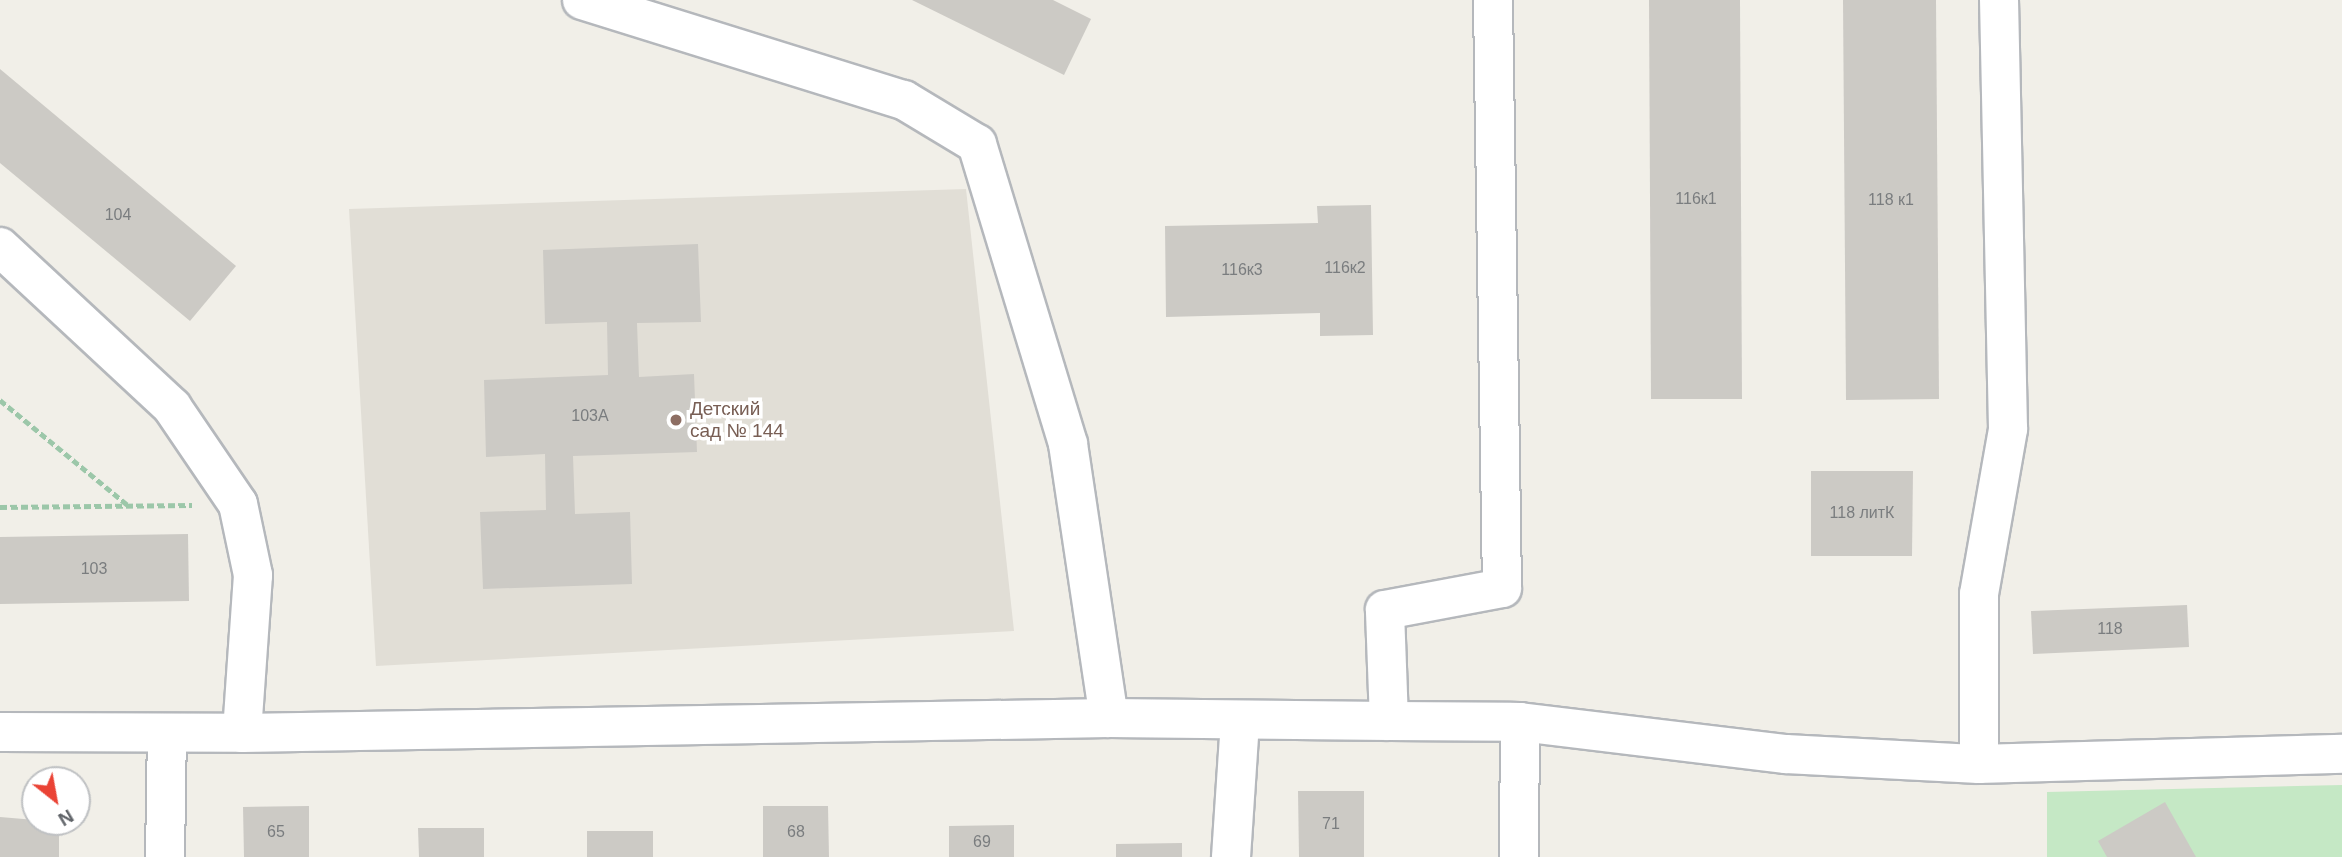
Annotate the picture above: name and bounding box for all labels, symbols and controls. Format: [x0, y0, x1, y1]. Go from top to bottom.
house number: 116к1 [1675, 189, 1717, 209]
house number: 118 к1 [1868, 190, 1914, 210]
house number: 104 [105, 205, 131, 225]
house number: 116к2 [1324, 258, 1366, 278]
house number: 116к3 [1221, 260, 1263, 280]
place label: Детский сад № 144 [690, 398, 784, 442]
house number: 103А [571, 406, 609, 426]
marker: Детский сад № 144 [668, 412, 684, 428]
house number: 118 литК [1830, 503, 1894, 523]
house number: 103 [81, 559, 107, 579]
house number: 118 [2097, 619, 2123, 639]
north arrow [21, 766, 91, 836]
text: N [55, 805, 77, 830]
house number: 71 [1322, 814, 1340, 834]
house number: 65 [267, 822, 285, 842]
house number: 68 [787, 822, 805, 842]
house number: 69 [973, 832, 991, 852]

